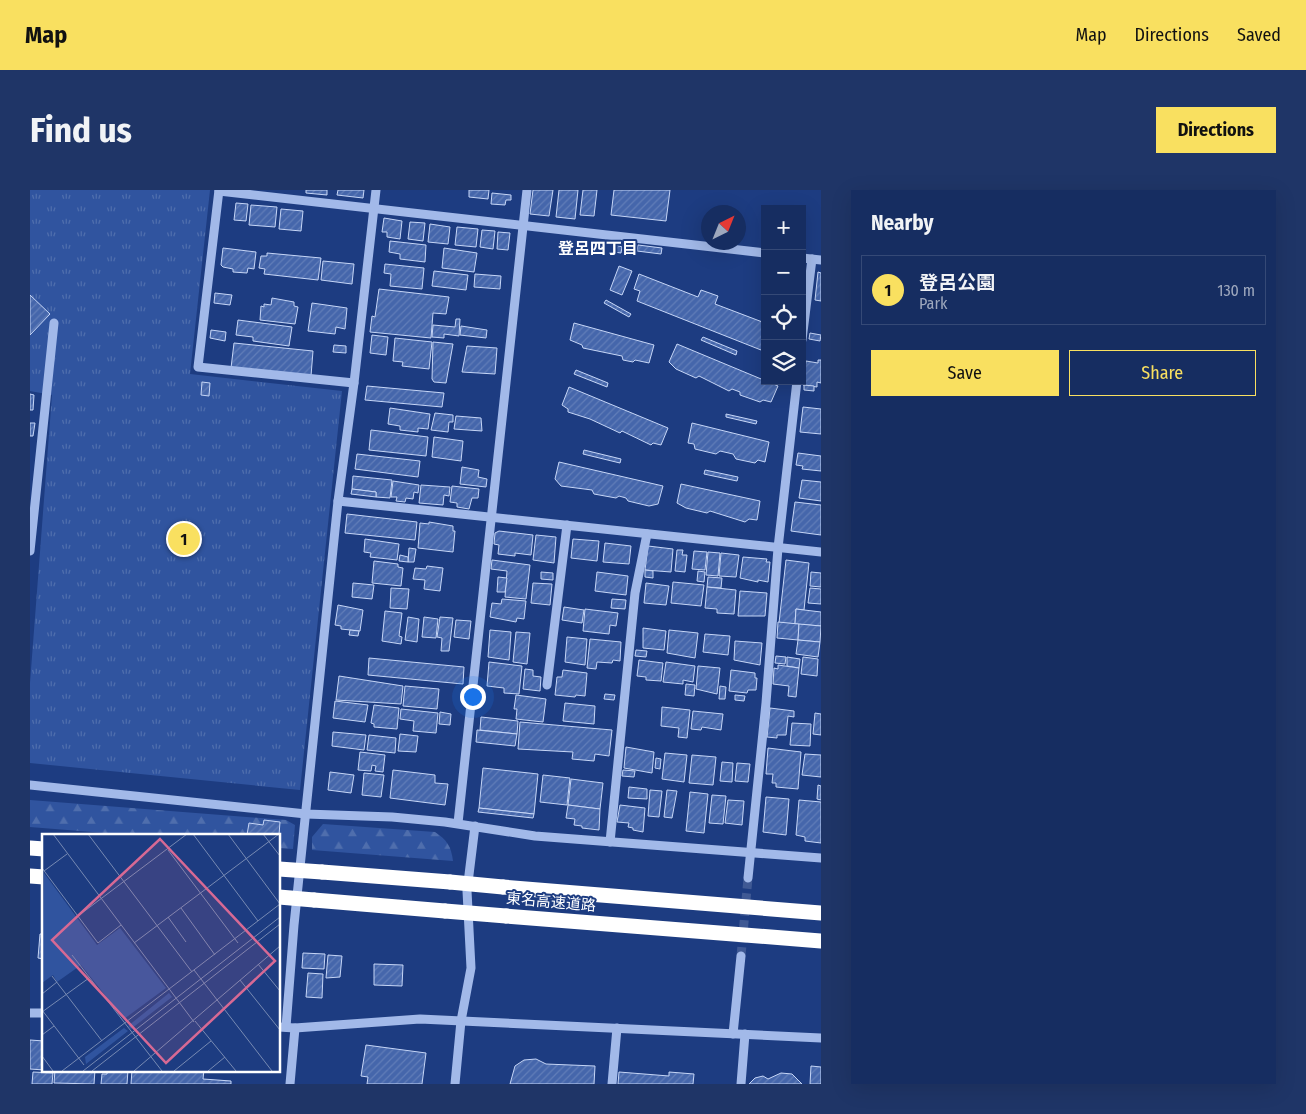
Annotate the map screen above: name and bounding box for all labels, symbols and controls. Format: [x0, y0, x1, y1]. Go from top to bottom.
text: Map [25, 21, 67, 49]
text: Map [1075, 24, 1107, 46]
text: Directions [1135, 24, 1209, 46]
text: Saved [1237, 24, 1281, 46]
button: Directions [1156, 107, 1276, 153]
text: Find us [30, 109, 132, 151]
north arrow [701, 205, 746, 250]
map controls [761, 205, 806, 385]
button: + [761, 205, 806, 250]
text: Nearby [871, 210, 933, 236]
district label: 登呂四丁目 [558, 239, 638, 258]
button: − [761, 250, 806, 295]
text: 登呂公園 [919, 271, 995, 294]
text: 1 [885, 281, 891, 300]
text: 130 m [1217, 281, 1255, 300]
text: Park [919, 294, 947, 313]
button: locate [761, 295, 806, 340]
button: layers [761, 340, 806, 385]
button: Save [871, 350, 1059, 396]
button: Share [1069, 350, 1256, 396]
pin: 1 [168, 520, 200, 558]
your location [460, 684, 486, 710]
inset map [42, 834, 280, 1072]
street label: 東名高速道路 [505, 889, 597, 915]

